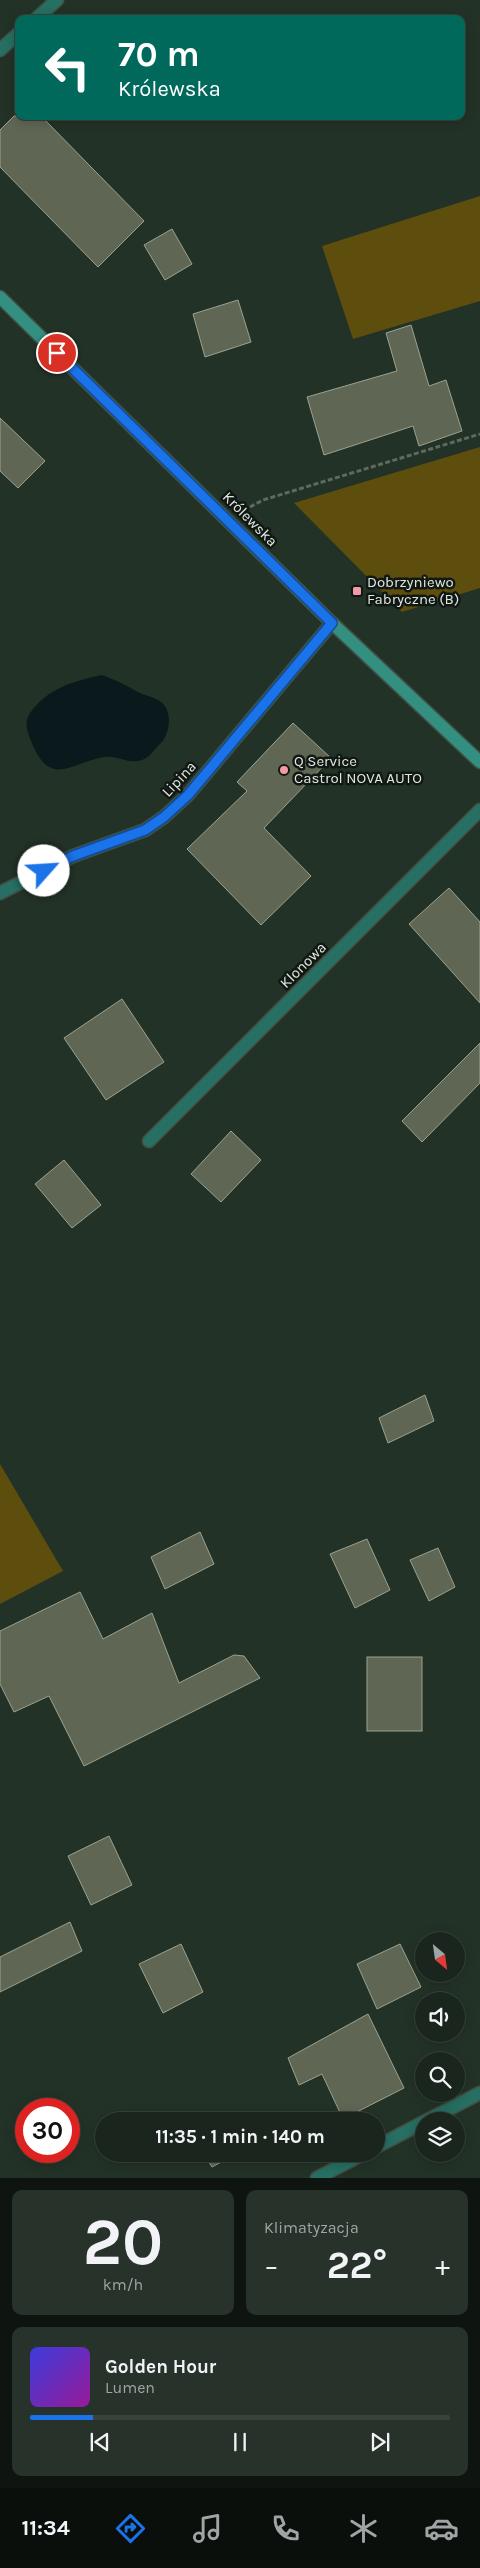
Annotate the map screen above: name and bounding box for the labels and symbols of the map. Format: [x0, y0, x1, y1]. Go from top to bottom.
pin [36, 332, 78, 374]
street label: Królewska [219, 488, 281, 550]
place label: Dobrzyniewo Fabryczne (B) [367, 573, 459, 608]
marker: Dobrzyniewo Fabryczne (B) [351, 585, 363, 597]
place label: Q Service Castrol NOVA AUTO [294, 752, 422, 787]
street label: Lipina [158, 757, 200, 801]
marker: Q Service Castrol NOVA AUTO [278, 764, 290, 776]
position arrow [17, 844, 69, 896]
street label: Klonowa [276, 938, 330, 992]
north arrow [415, 1932, 465, 1982]
speed limit sign: 30 [15, 2098, 80, 2163]

